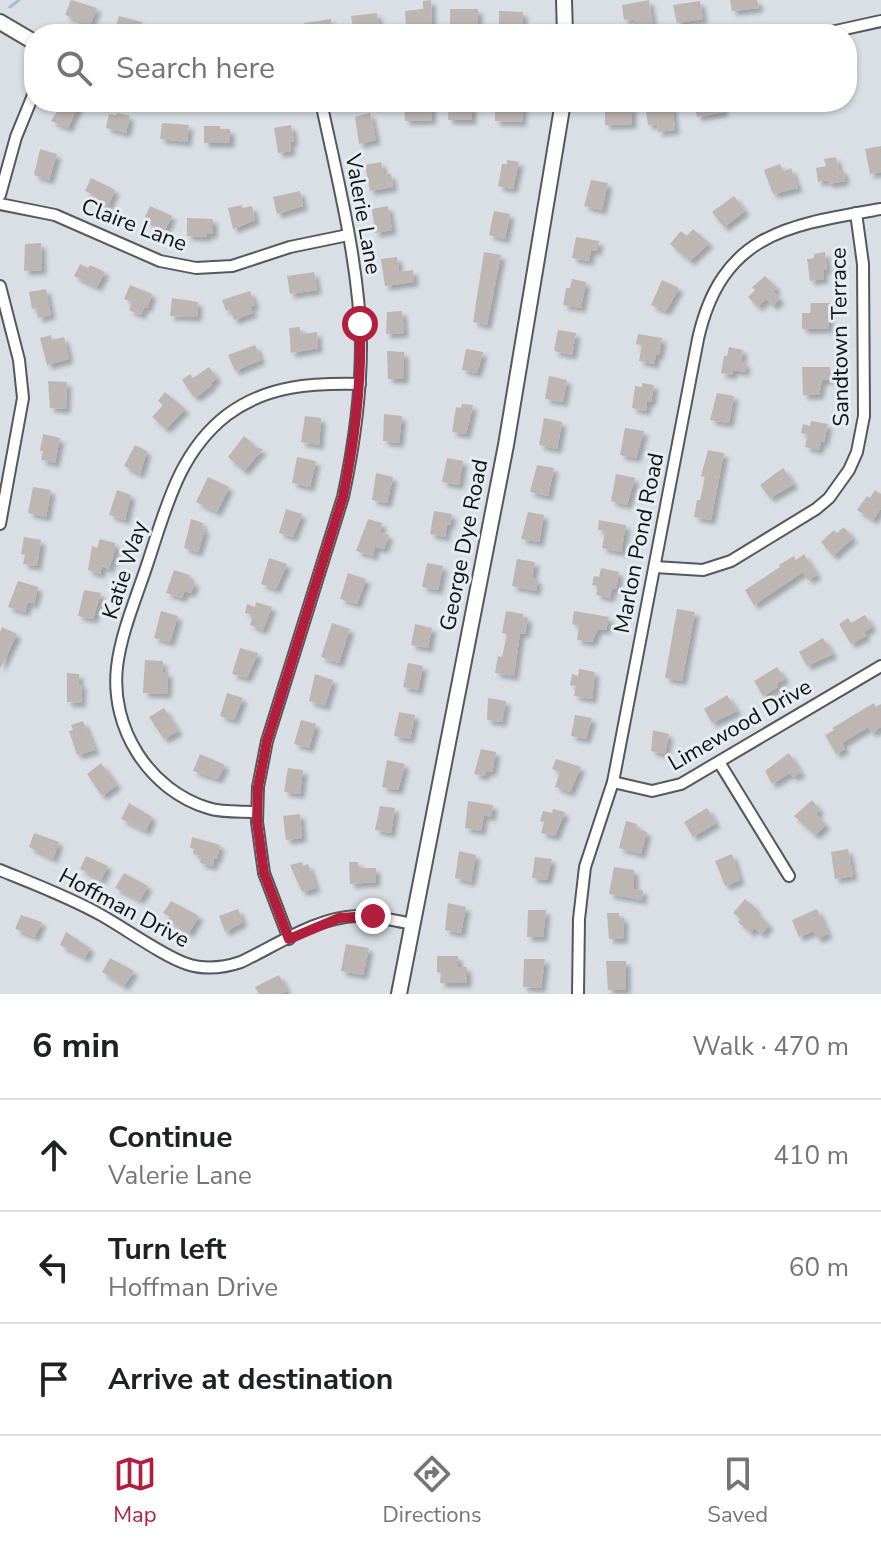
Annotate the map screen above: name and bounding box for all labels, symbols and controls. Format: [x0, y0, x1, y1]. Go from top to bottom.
search box [24, 24, 857, 112]
icon: search [52, 46, 96, 90]
text: Search here [116, 48, 275, 89]
street label: Valerie Lane [337, 150, 388, 277]
street label: Claire Lane [77, 191, 191, 259]
street label: Sandtown Terrace [823, 247, 857, 427]
route start [342, 306, 378, 342]
street label: Marlon Pond Road [607, 450, 671, 636]
street label: George Dye Road [433, 457, 495, 633]
street label: Katie Way [95, 516, 155, 623]
street label: Limewood Drive [663, 672, 817, 778]
street label: Hoffman Drive [53, 861, 195, 955]
route end [355, 898, 391, 934]
text: 6 min [32, 1023, 120, 1069]
text: Walk · 470 m [692, 1029, 849, 1064]
text: Continue [108, 1117, 233, 1158]
icon: ahead [32, 1133, 76, 1177]
text: 410 m [773, 1138, 849, 1173]
text: Valerie Lane [108, 1158, 252, 1193]
text: Turn left [108, 1229, 226, 1270]
icon: left [32, 1245, 76, 1289]
text: 60 m [789, 1250, 849, 1285]
text: Hoffman Drive [108, 1270, 278, 1305]
icon: arrive [32, 1357, 76, 1401]
text: Arrive at destination [108, 1359, 393, 1400]
tab: Map [113, 1452, 157, 1530]
tab: Directions [383, 1452, 482, 1530]
tab: Saved [707, 1452, 768, 1530]

